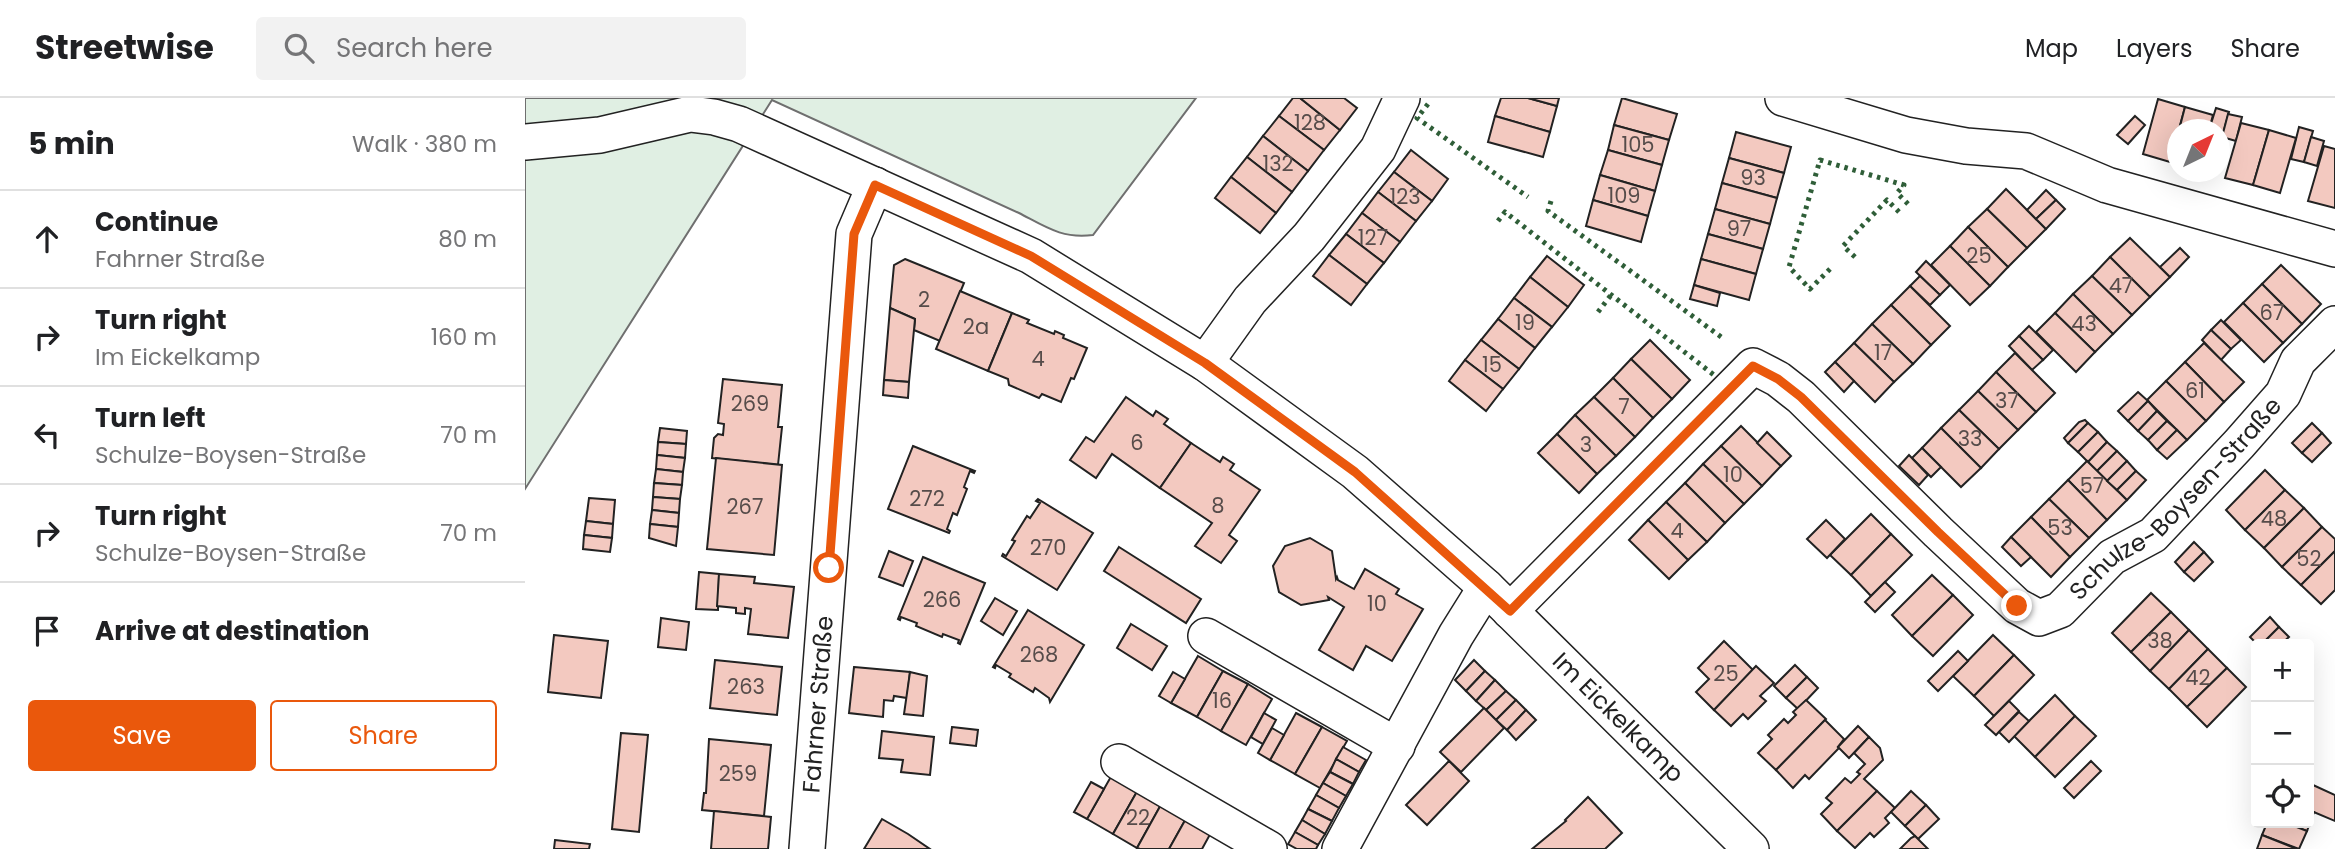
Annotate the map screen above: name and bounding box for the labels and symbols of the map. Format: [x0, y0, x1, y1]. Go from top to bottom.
house number: 128 [1294, 108, 1326, 137]
north arrow [2167, 119, 2230, 182]
house number: 105 [1621, 130, 1655, 159]
house number: 132 [1262, 149, 1294, 178]
house number: 93 [1740, 163, 1766, 192]
house number: 109 [1607, 181, 1641, 210]
house number: 123 [1389, 182, 1421, 211]
house number: 97 [1727, 214, 1751, 243]
house number: 127 [1358, 223, 1388, 252]
house number: 25 [1966, 241, 1992, 270]
house number: 47 [2109, 271, 2133, 300]
house number: 2 [918, 285, 930, 314]
house number: 67 [2260, 298, 2284, 327]
house number: 19 [1515, 308, 1535, 337]
house number: 43 [2071, 309, 2097, 338]
house number: 2a [963, 312, 989, 341]
house number: 17 [1874, 338, 1892, 367]
house number: 4 [1031, 344, 1045, 373]
house number: 15 [1482, 350, 1502, 379]
house number: 61 [2185, 376, 2205, 405]
house number: 37 [1995, 386, 2019, 415]
house number: 269 [731, 389, 769, 418]
street label: Schulze-Boysen-Straße [2062, 390, 2289, 607]
house number: 7 [1618, 392, 1630, 421]
house number: 33 [1958, 424, 1982, 453]
house number: 6 [1130, 428, 1144, 457]
house number: 3 [1580, 430, 1592, 459]
house number: 10 [1723, 460, 1743, 489]
house number: 57 [2080, 471, 2104, 500]
house number: 272 [909, 484, 945, 513]
house number: 8 [1211, 491, 1225, 520]
house number: 267 [727, 492, 763, 521]
house number: 48 [2261, 504, 2287, 533]
house number: 53 [2047, 513, 2073, 542]
house number: 4 [1670, 516, 1684, 545]
house number: 270 [1030, 533, 1066, 562]
house number: 52 [2296, 544, 2322, 573]
route start [813, 552, 844, 583]
house number: 266 [923, 585, 961, 614]
house number: 10 [1367, 589, 1387, 618]
route end [2001, 590, 2032, 621]
street label: Fahrner Straße [794, 615, 841, 794]
house number: 38 [2147, 626, 2173, 655]
house number: 268 [1020, 640, 1058, 669]
street label: Im Eickelkamp [1545, 645, 1691, 790]
house number: 25 [1713, 659, 1739, 688]
house number: 42 [2185, 663, 2211, 692]
house number: 263 [727, 672, 765, 701]
house number: 16 [1212, 686, 1232, 715]
house number: 259 [719, 759, 757, 788]
house number: 22 [1126, 803, 1150, 832]

